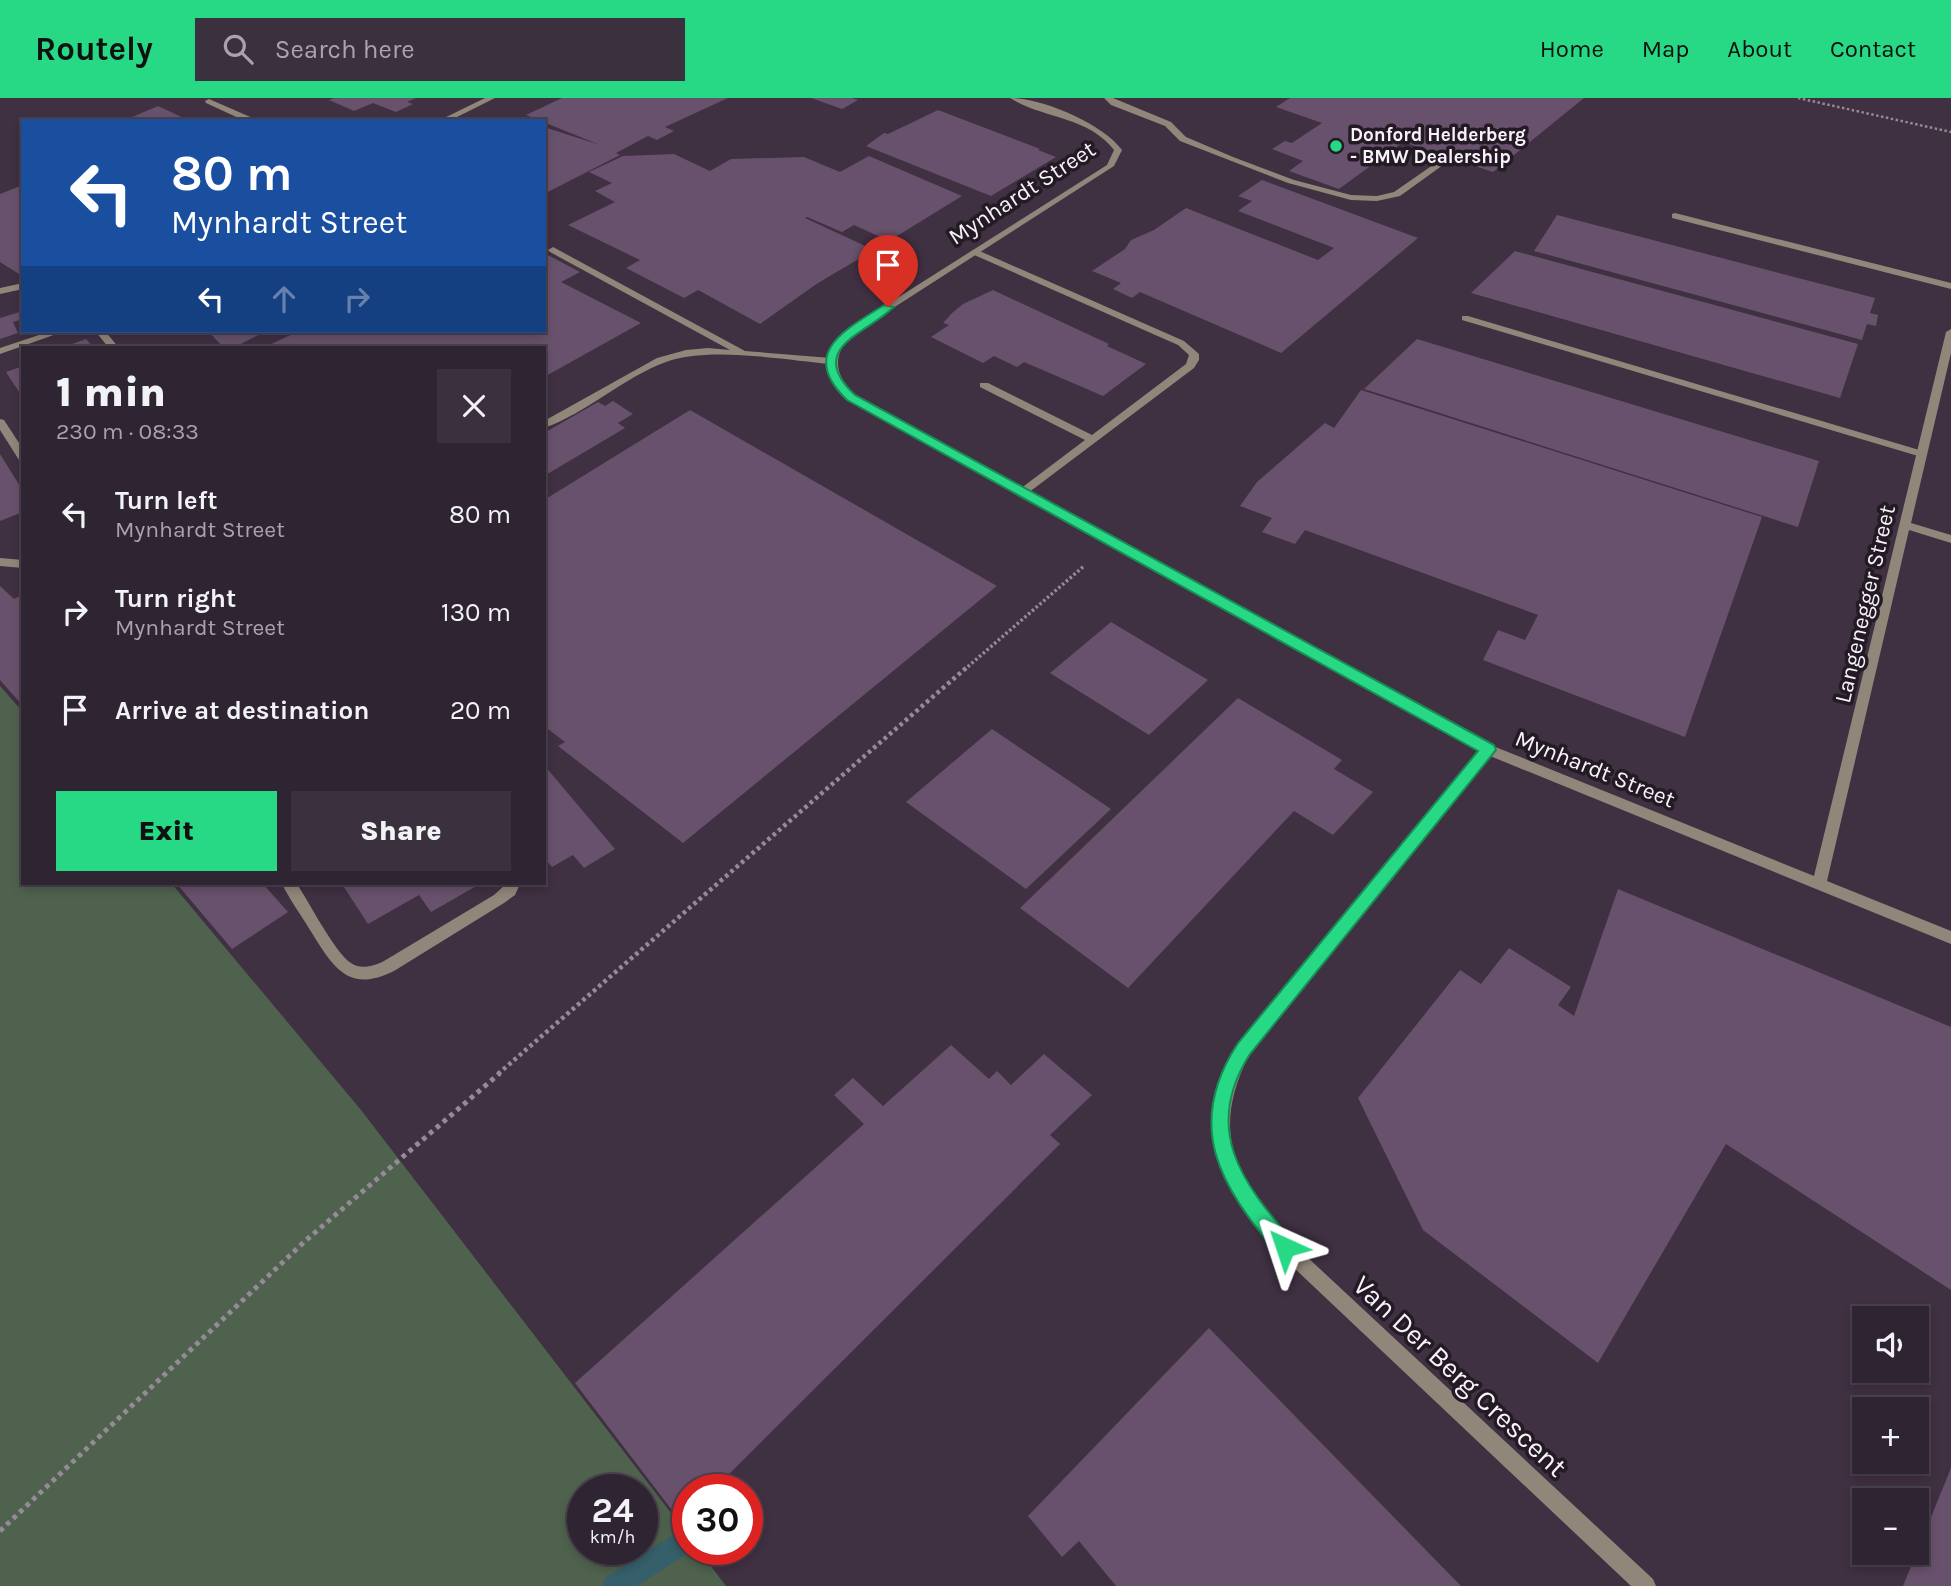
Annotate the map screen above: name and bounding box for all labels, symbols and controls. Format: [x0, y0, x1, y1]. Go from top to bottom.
search box [195, 18, 685, 81]
text: Routely [35, 30, 153, 68]
icon: search [219, 30, 257, 68]
text: Search here [275, 34, 415, 65]
text: Home [1540, 35, 1604, 63]
text: Map [1642, 35, 1689, 63]
text: About [1727, 35, 1792, 63]
text: Contact [1830, 35, 1916, 63]
place label: Donford Helderberg - BMW Dealership [1350, 124, 1526, 168]
street label: Mynhardt Street [943, 135, 1101, 251]
marker: Donford Helderberg - BMW Dealership [1328, 138, 1344, 154]
text: 80 m [171, 145, 293, 202]
icon: left [56, 147, 147, 238]
text: Mynhardt Street [171, 204, 407, 241]
pin [858, 235, 918, 307]
icon: arrive [869, 246, 907, 284]
icon: left [192, 280, 230, 318]
icon: ahead [265, 280, 303, 318]
icon: right [338, 280, 376, 318]
text: 1 min [56, 367, 166, 417]
button: close [437, 369, 511, 443]
text: 230 m · 08:33 [56, 418, 199, 445]
text: Turn left [115, 485, 217, 516]
icon: left [56, 495, 94, 533]
text: 80 m [449, 499, 511, 530]
street label: Langenegger Street [1829, 502, 1901, 706]
text: Mynhardt Street [115, 516, 285, 543]
text: Turn right [115, 583, 236, 614]
icon: right [56, 593, 94, 631]
text: 130 m [441, 597, 511, 628]
text: Mynhardt Street [115, 614, 285, 641]
icon: arrive [56, 691, 94, 729]
text: Arrive at destination [115, 695, 369, 726]
text: 20 m [450, 695, 511, 726]
street label: Mynhardt Street [1511, 725, 1679, 813]
button: Exit [56, 791, 277, 871]
button: Share [291, 791, 511, 871]
position arrow [1248, 1210, 1322, 1284]
street label: Van Der Berg Crescent [1346, 1268, 1574, 1484]
map controls [1852, 1306, 1929, 1565]
button: sound [1852, 1306, 1929, 1383]
button: + [1852, 1397, 1929, 1474]
speed limit sign: 30 [672, 1474, 763, 1565]
button: − [1852, 1488, 1929, 1565]
text: 24 [592, 1490, 634, 1531]
text: km/h [590, 1526, 635, 1548]

